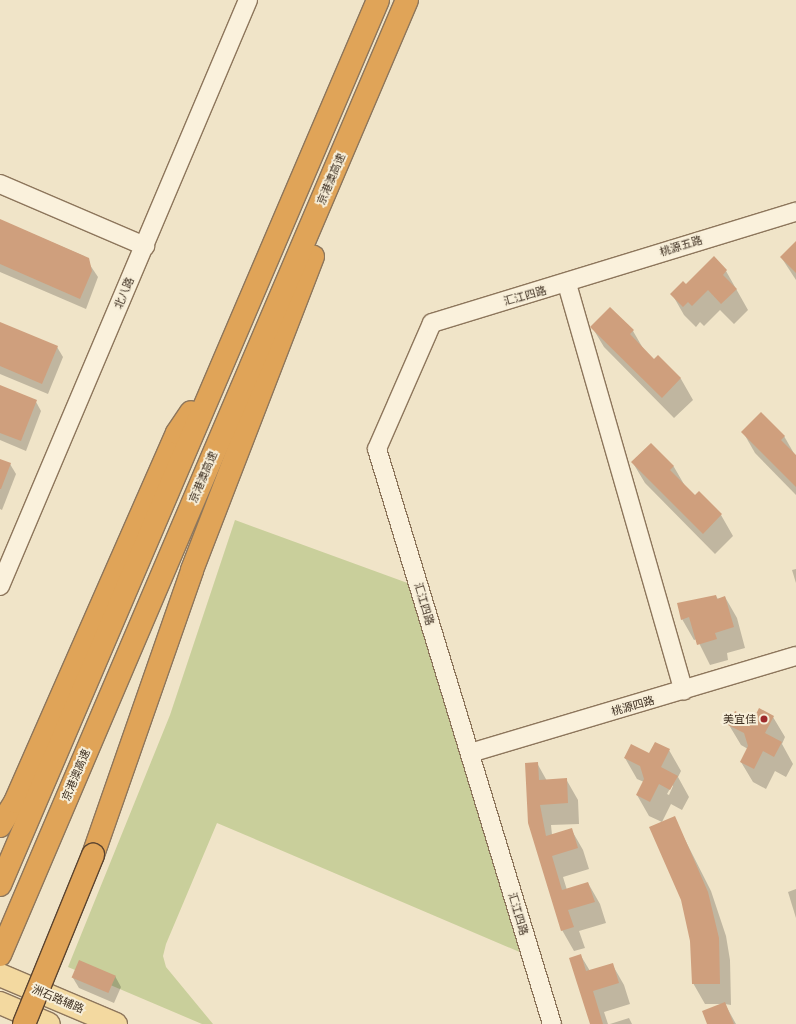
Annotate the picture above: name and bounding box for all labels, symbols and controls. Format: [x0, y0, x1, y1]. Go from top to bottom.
street label: 京港澳高速 [314, 151, 348, 207]
street label: 桃源五路 [658, 233, 704, 259]
street label: 北八路 [111, 275, 137, 311]
street label: 汇江四路 [502, 284, 548, 308]
street label: 京港澳高速 [186, 449, 220, 505]
street label: 汇江四路 [411, 581, 437, 627]
street label: 桃源四路 [610, 694, 656, 718]
place label: 美宜佳 [723, 712, 756, 726]
marker: 美宜佳 [759, 714, 769, 724]
street label: 京港澳高速 [59, 747, 93, 803]
street label: 汇江四路 [505, 891, 531, 937]
street label: 洲石路辅路 [30, 982, 86, 1016]

